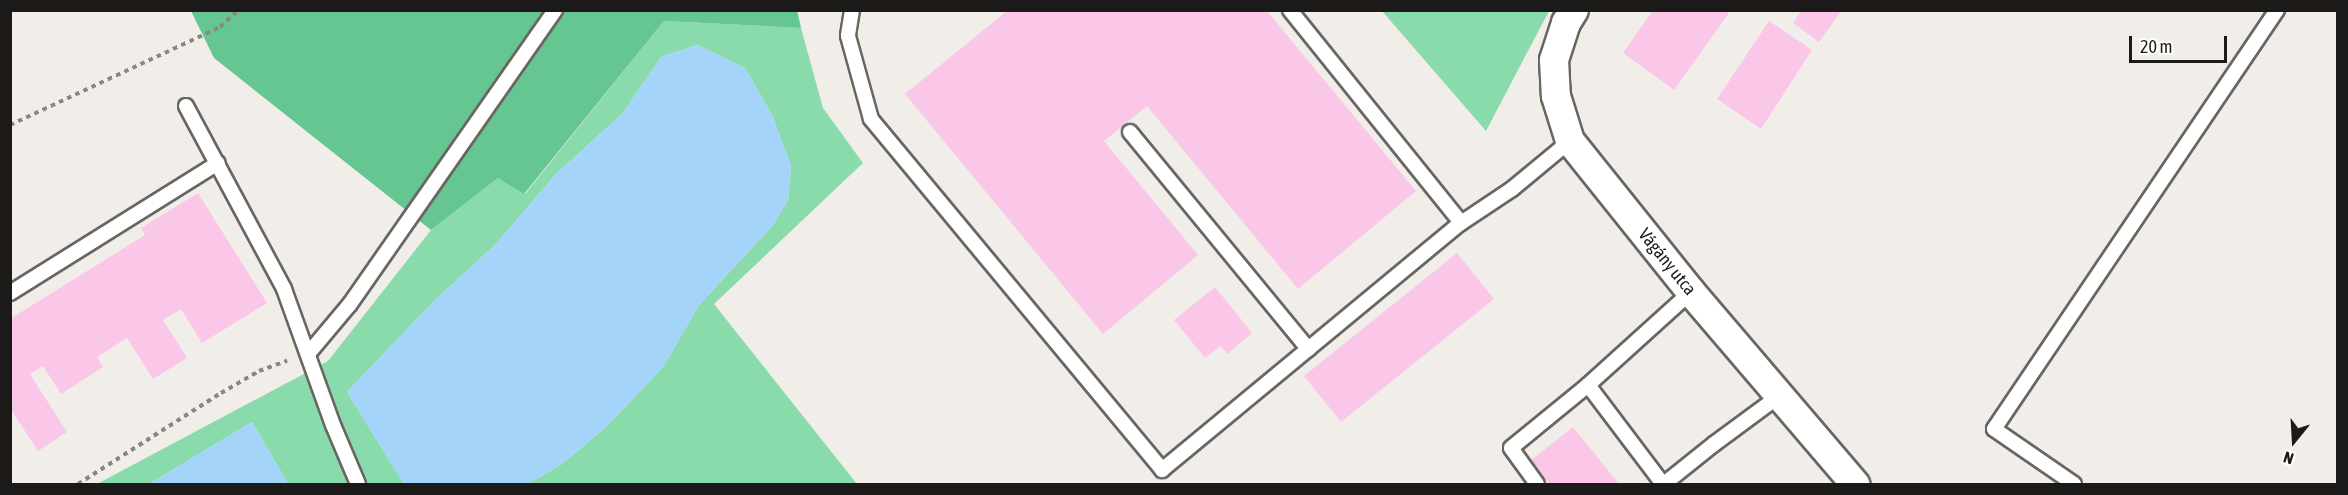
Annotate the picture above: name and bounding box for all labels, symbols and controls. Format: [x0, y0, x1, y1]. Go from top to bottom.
scale bar [2132, 24, 2230, 62]
text: 20 m [2140, 36, 2172, 57]
street label: Vágány utca [1634, 224, 1700, 300]
north arrow [2264, 411, 2324, 471]
text: N [2281, 448, 2296, 468]

